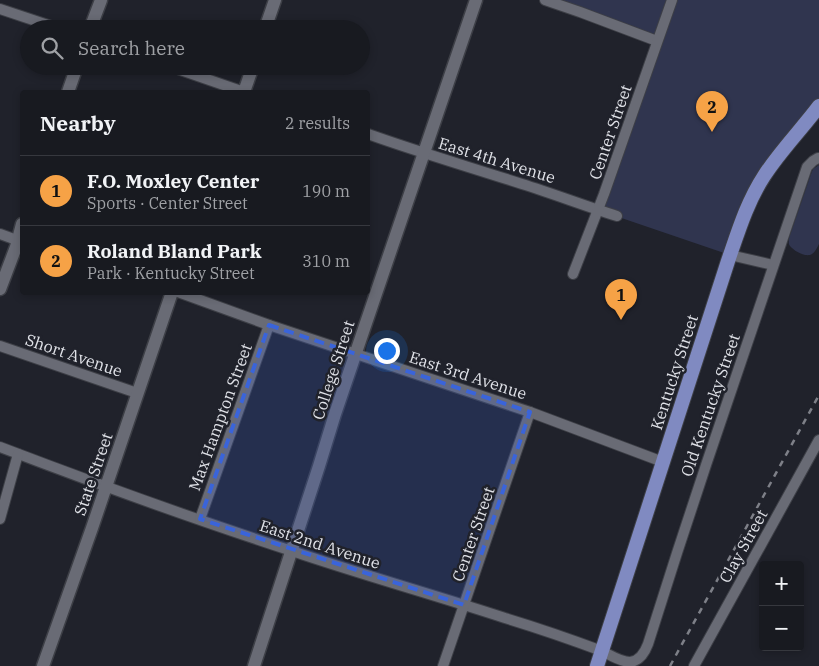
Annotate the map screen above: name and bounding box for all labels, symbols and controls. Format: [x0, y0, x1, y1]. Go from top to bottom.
search box [20, 20, 370, 75]
icon: search [38, 34, 66, 62]
text: Search here [78, 36, 185, 60]
street label: Center Street [584, 82, 636, 182]
pin: 2 [696, 91, 728, 132]
text: Nearby [40, 109, 116, 137]
text: 2 results [285, 113, 350, 133]
street label: East 4th Avenue [436, 133, 558, 187]
text: F.O. Moxley Center [87, 169, 259, 193]
text: 1 [51, 181, 61, 201]
text: 190 m [302, 181, 350, 201]
text: Sports · Center Street [87, 193, 248, 213]
text: Roland Bland Park [87, 239, 262, 263]
text: 2 [51, 251, 61, 271]
text: 310 m [302, 251, 350, 271]
text: Park · Kentucky Street [87, 263, 255, 283]
pin: 1 [605, 279, 637, 320]
street label: Kentucky Street [646, 311, 702, 432]
street label: College Street [308, 317, 359, 422]
street label: Short Avenue [23, 329, 125, 381]
street label: Old Kentucky Street [676, 331, 744, 479]
your location [374, 338, 400, 364]
street label: Max Hampton Street [184, 340, 256, 493]
street label: East 3rd Avenue [407, 347, 529, 403]
street label: State Street [69, 430, 117, 518]
street label: Center Street [447, 484, 499, 584]
street label: Clay Street [715, 505, 772, 586]
street label: East 2nd Avenue [257, 515, 383, 573]
map controls [759, 561, 804, 651]
button: + [759, 561, 804, 606]
button: − [759, 606, 804, 651]

